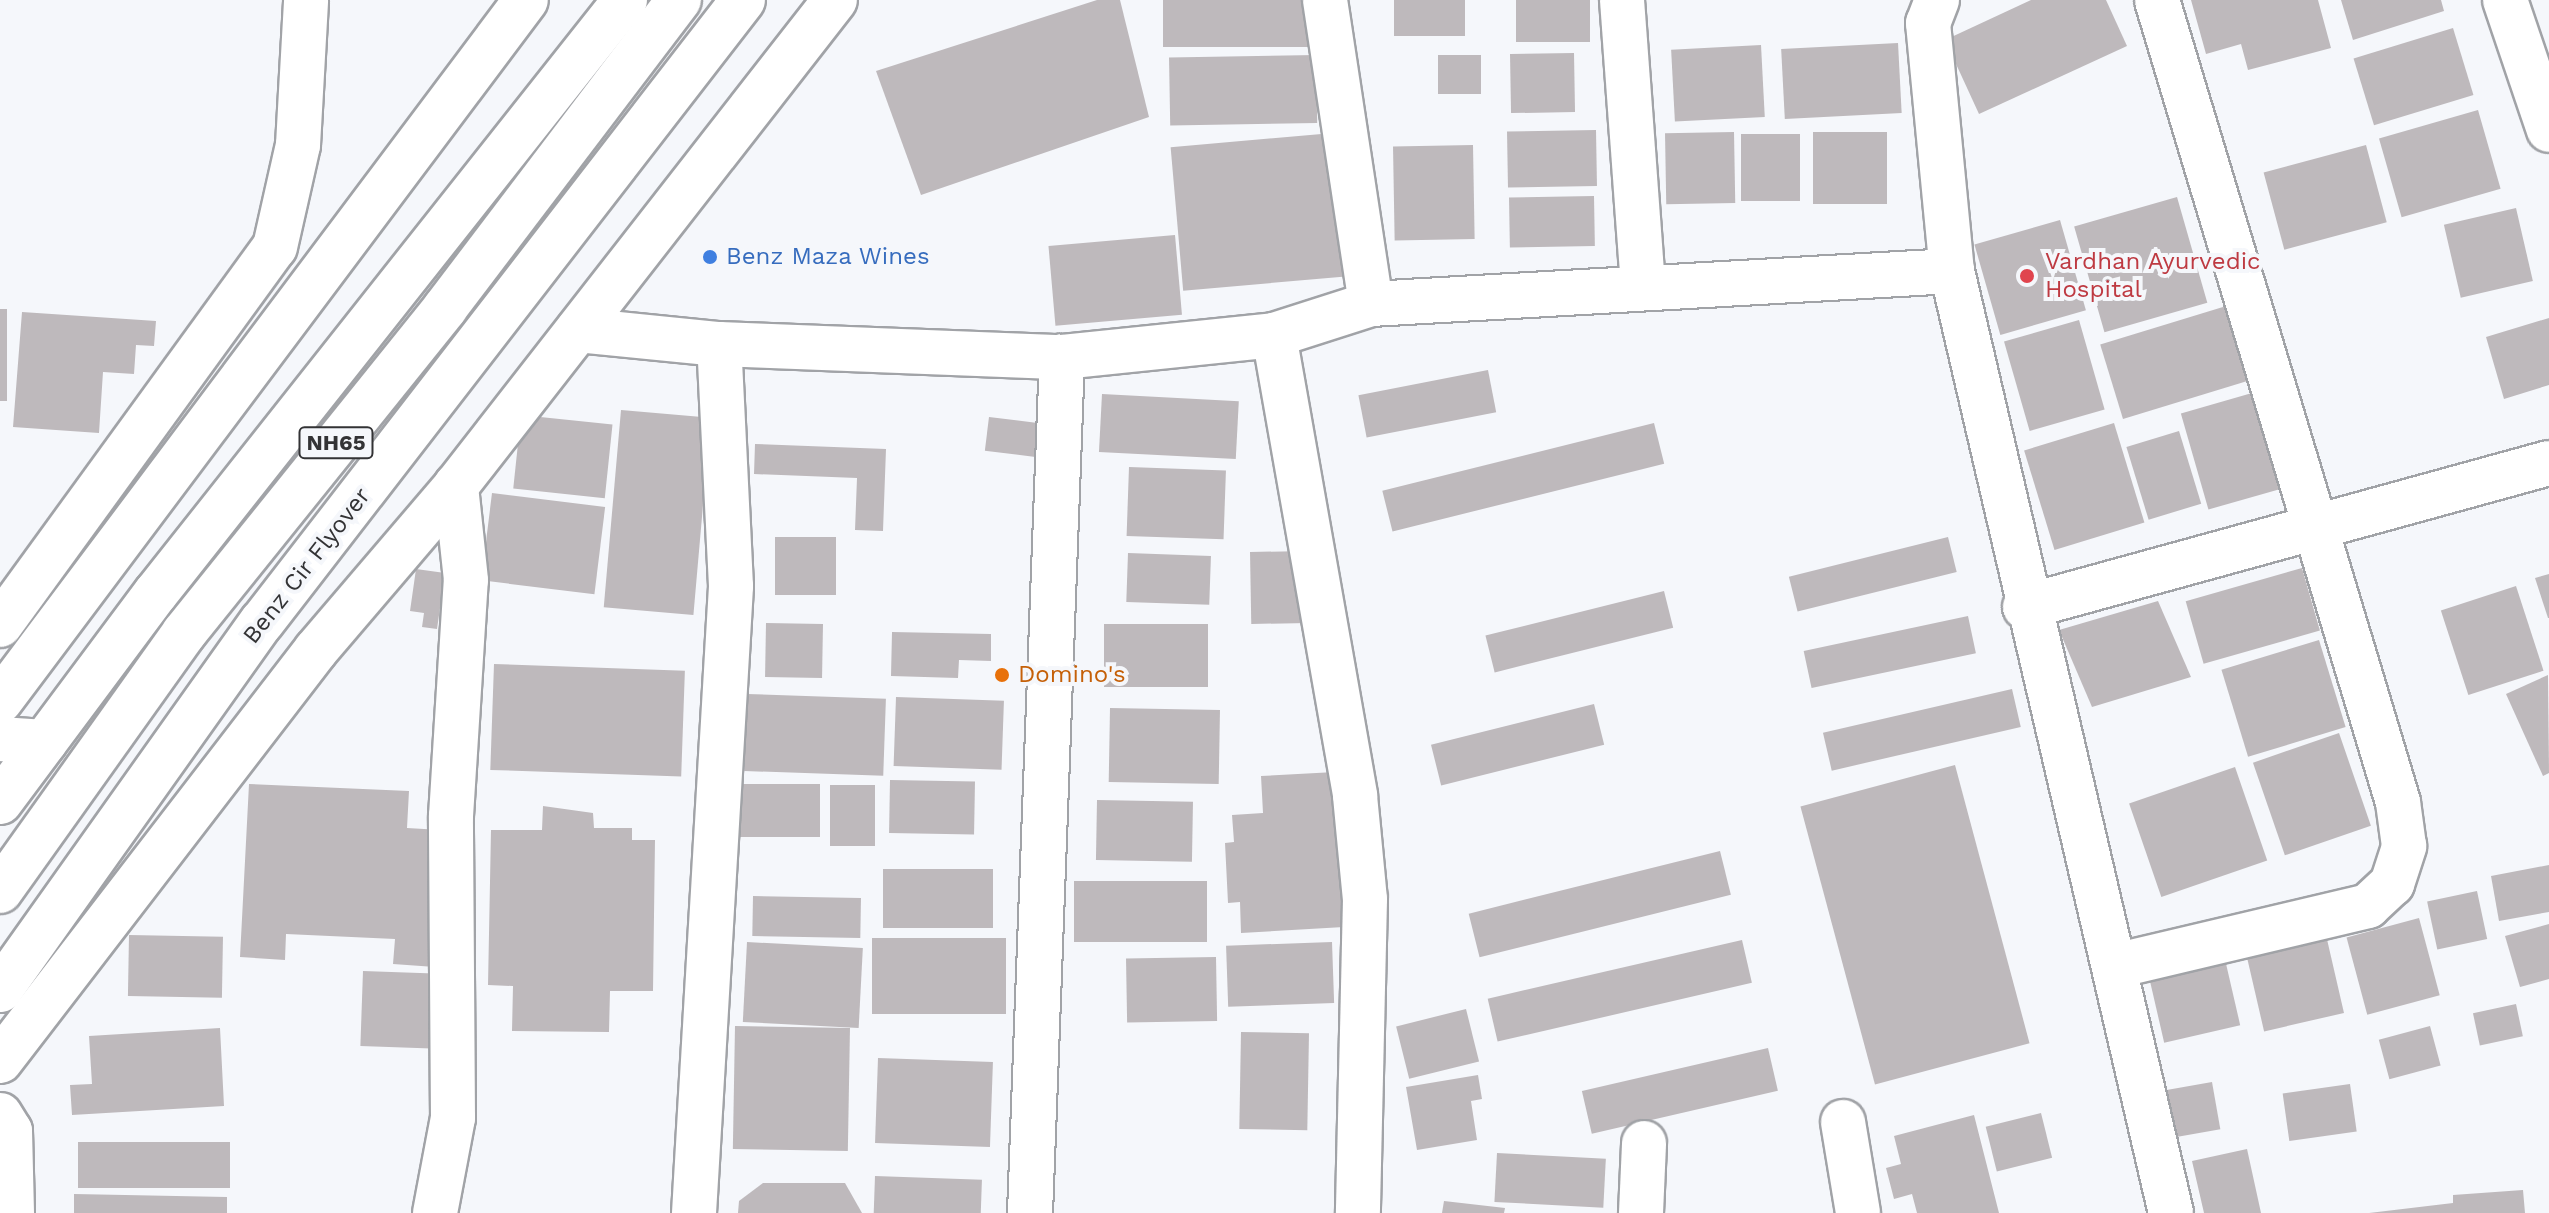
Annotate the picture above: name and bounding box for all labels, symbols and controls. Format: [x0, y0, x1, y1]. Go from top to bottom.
place label: Benz Maza Wines [726, 243, 931, 271]
marker: Benz Maza Wines [701, 248, 719, 266]
place label: Vardhan Ayurvedic Hospital [2045, 248, 2262, 304]
marker: Vardhan Ayurvedic Hospital [2016, 265, 2038, 287]
road number: NH65 [298, 425, 374, 461]
street label: Benz Cir Flyover [237, 482, 377, 650]
place label: Domino's [1018, 661, 1126, 689]
marker: Domino's [993, 666, 1011, 684]

